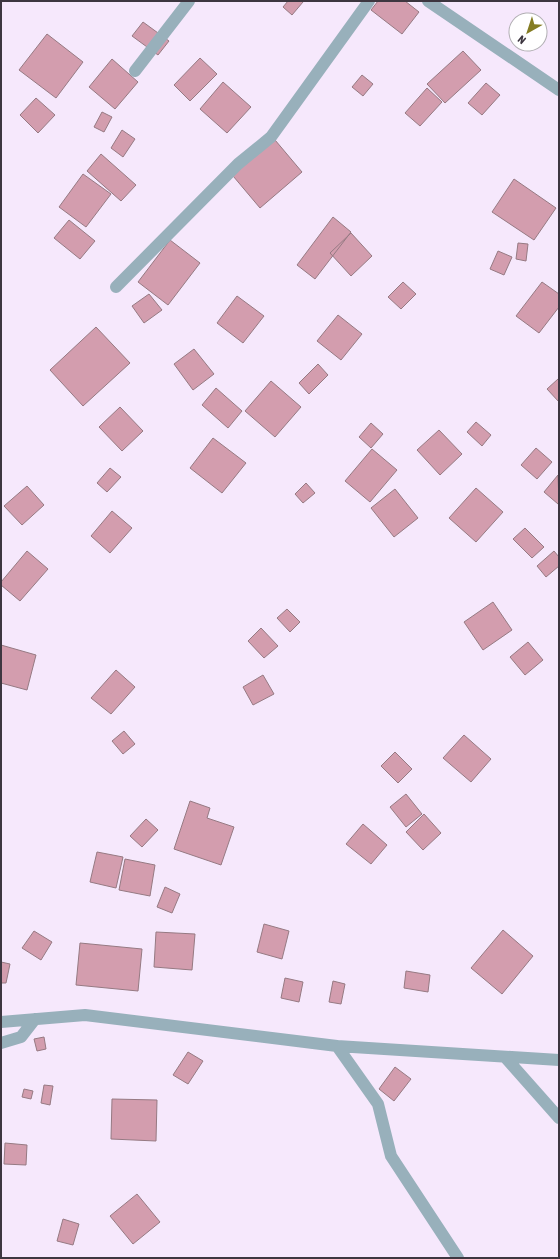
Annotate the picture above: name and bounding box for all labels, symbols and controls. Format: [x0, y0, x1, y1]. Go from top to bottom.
north arrow [508, 12, 548, 52]
text: N [515, 33, 528, 46]

